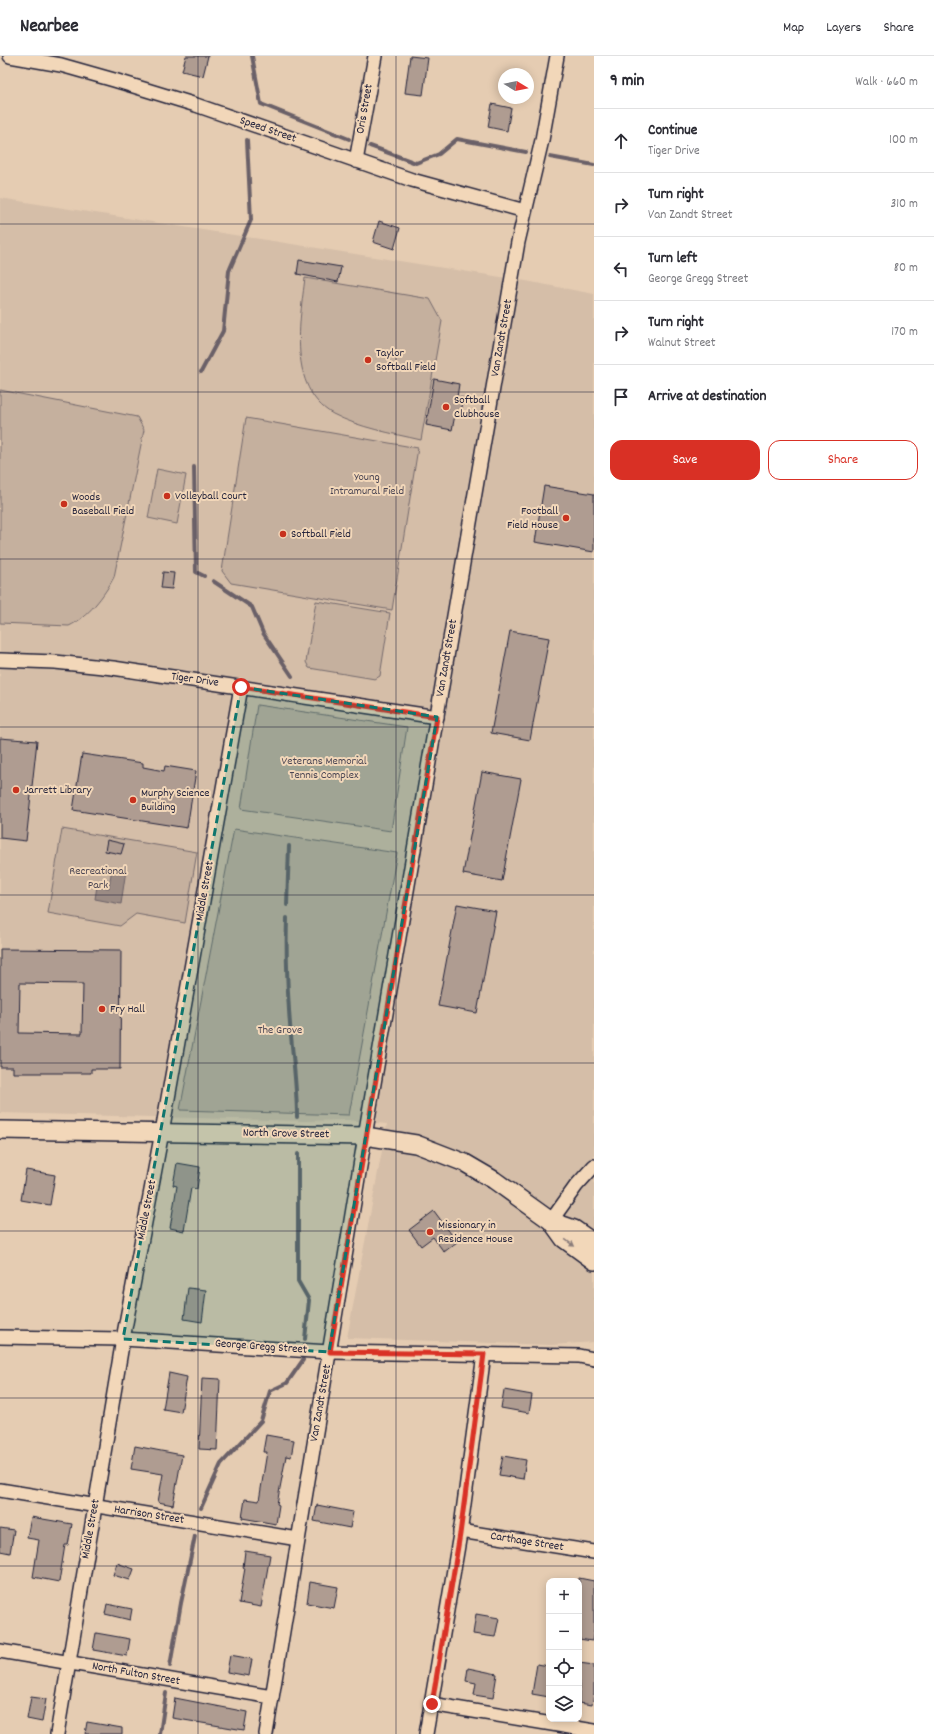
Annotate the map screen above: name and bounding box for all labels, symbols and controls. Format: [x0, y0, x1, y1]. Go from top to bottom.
text: Nearbee [20, 14, 79, 41]
text: Map [783, 18, 804, 38]
text: Layers [826, 18, 861, 38]
text: Share [883, 18, 914, 38]
north arrow [498, 68, 534, 104]
text: 9 min [610, 70, 644, 94]
text: Walk · 660 m [855, 73, 918, 92]
street label: Oris Street [352, 82, 378, 135]
street label: Speed Street [237, 112, 299, 148]
text: Continue [648, 120, 697, 142]
icon: ahead [610, 130, 632, 152]
text: 100 m [889, 131, 918, 150]
text: Tiger Drive [648, 142, 700, 161]
text: Turn right [648, 184, 704, 206]
icon: right [610, 194, 632, 216]
text: 310 m [890, 195, 918, 214]
text: Van Zandt Street [648, 206, 733, 225]
text: Turn left [648, 248, 697, 270]
icon: left [610, 258, 632, 280]
text: 80 m [894, 259, 918, 278]
text: George Gregg Street [648, 270, 748, 289]
street label: Van Zandt Street [487, 297, 517, 378]
text: Turn right [648, 312, 704, 334]
icon: right [610, 322, 632, 344]
text: 170 m [891, 323, 918, 342]
text: Walnut Street [648, 334, 716, 353]
place label: Taylor Softball Field [376, 345, 436, 376]
marker: Taylor Softball Field [363, 355, 373, 365]
icon: arrive [610, 386, 632, 408]
text: Arrive at destination [648, 386, 766, 408]
place label: Softball Clubhouse [454, 392, 500, 423]
marker: Softball Clubhouse [441, 402, 451, 412]
button: Save [610, 440, 760, 480]
button: Share [768, 440, 918, 480]
park label: Young Intramural Field [330, 469, 404, 500]
place label: Volleyball Court [175, 488, 247, 505]
place label: Woods Baseball Field [72, 489, 134, 520]
marker: Volleyball Court [162, 491, 172, 501]
marker: Woods Baseball Field [59, 499, 69, 509]
place label: Football Field House [507, 503, 558, 534]
marker: Football Field House [561, 513, 571, 523]
place label: Softball Field [291, 526, 351, 543]
marker: Softball Field [278, 529, 288, 539]
street label: Van Zandt Street [432, 617, 462, 698]
street label: Tiger Drive [170, 668, 220, 692]
route start [232, 678, 250, 696]
park label: Veterans Memorial Tennis Complex [281, 753, 367, 784]
place label: Jarrett Library [24, 782, 93, 799]
marker: Jarrett Library [11, 785, 21, 795]
place label: Murphy Science Building [141, 785, 210, 816]
marker: Murphy Science Building [128, 795, 138, 805]
street label: Middle Street [191, 859, 219, 922]
park label: Recreational Park [69, 863, 127, 894]
place label: Fry Hall [110, 1001, 145, 1018]
marker: Fry Hall [97, 1004, 107, 1014]
park label: The Grove [258, 1022, 302, 1039]
street label: North Grove Street [243, 1125, 330, 1143]
street label: Middle Street [133, 1178, 161, 1241]
place label: Missionary in Residence House [438, 1217, 513, 1248]
marker: Missionary in Residence House [425, 1227, 435, 1237]
one-way arrow [565, 1239, 575, 1247]
street label: George Gregg Street [214, 1335, 308, 1359]
street label: Van Zandt Street [306, 1362, 336, 1443]
street label: Middle Street [77, 1497, 105, 1560]
street label: Harrison Street [113, 1501, 186, 1529]
street label: Carthage Street [489, 1528, 565, 1556]
map controls [546, 1578, 582, 1722]
button: + [546, 1578, 582, 1614]
button: − [546, 1614, 582, 1650]
button: locate [546, 1650, 582, 1686]
street label: North Fulton Street [91, 1658, 182, 1690]
button: layers [546, 1686, 582, 1722]
route end [423, 1695, 441, 1713]

